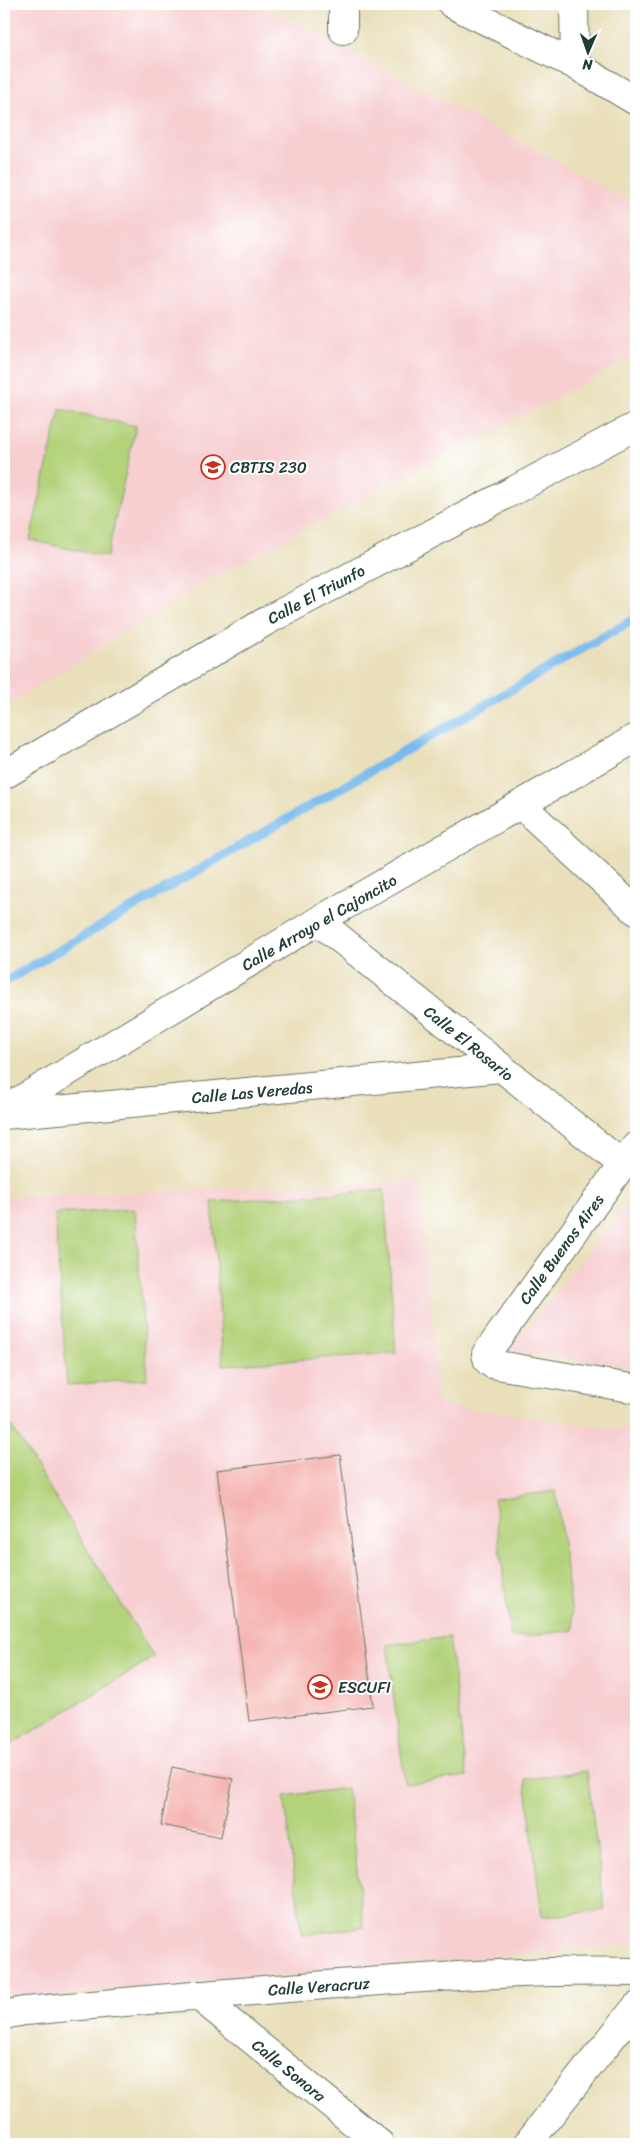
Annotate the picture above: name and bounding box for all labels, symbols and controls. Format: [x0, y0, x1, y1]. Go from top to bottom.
north arrow [562, 28, 612, 78]
text: N [582, 52, 594, 77]
place label: CBTIS 230 [230, 453, 307, 482]
school or university icon: CBTIS 230 [200, 454, 226, 480]
street label: Calle El Triunfo [262, 556, 371, 633]
street label: Calle Arroyo el Cajoncito [236, 866, 403, 979]
street label: Calle El Rosario [417, 998, 520, 1089]
street label: Calle Las Veredas [190, 1073, 314, 1112]
street label: Calle Buenos Aires [511, 1187, 612, 1311]
place label: ESCUFI [338, 1673, 391, 1702]
school or university icon: ESCUFI [307, 1674, 333, 1700]
street label: Calle Veracruz [267, 1968, 371, 2005]
street label: Calle Sonora [245, 2031, 333, 2110]

